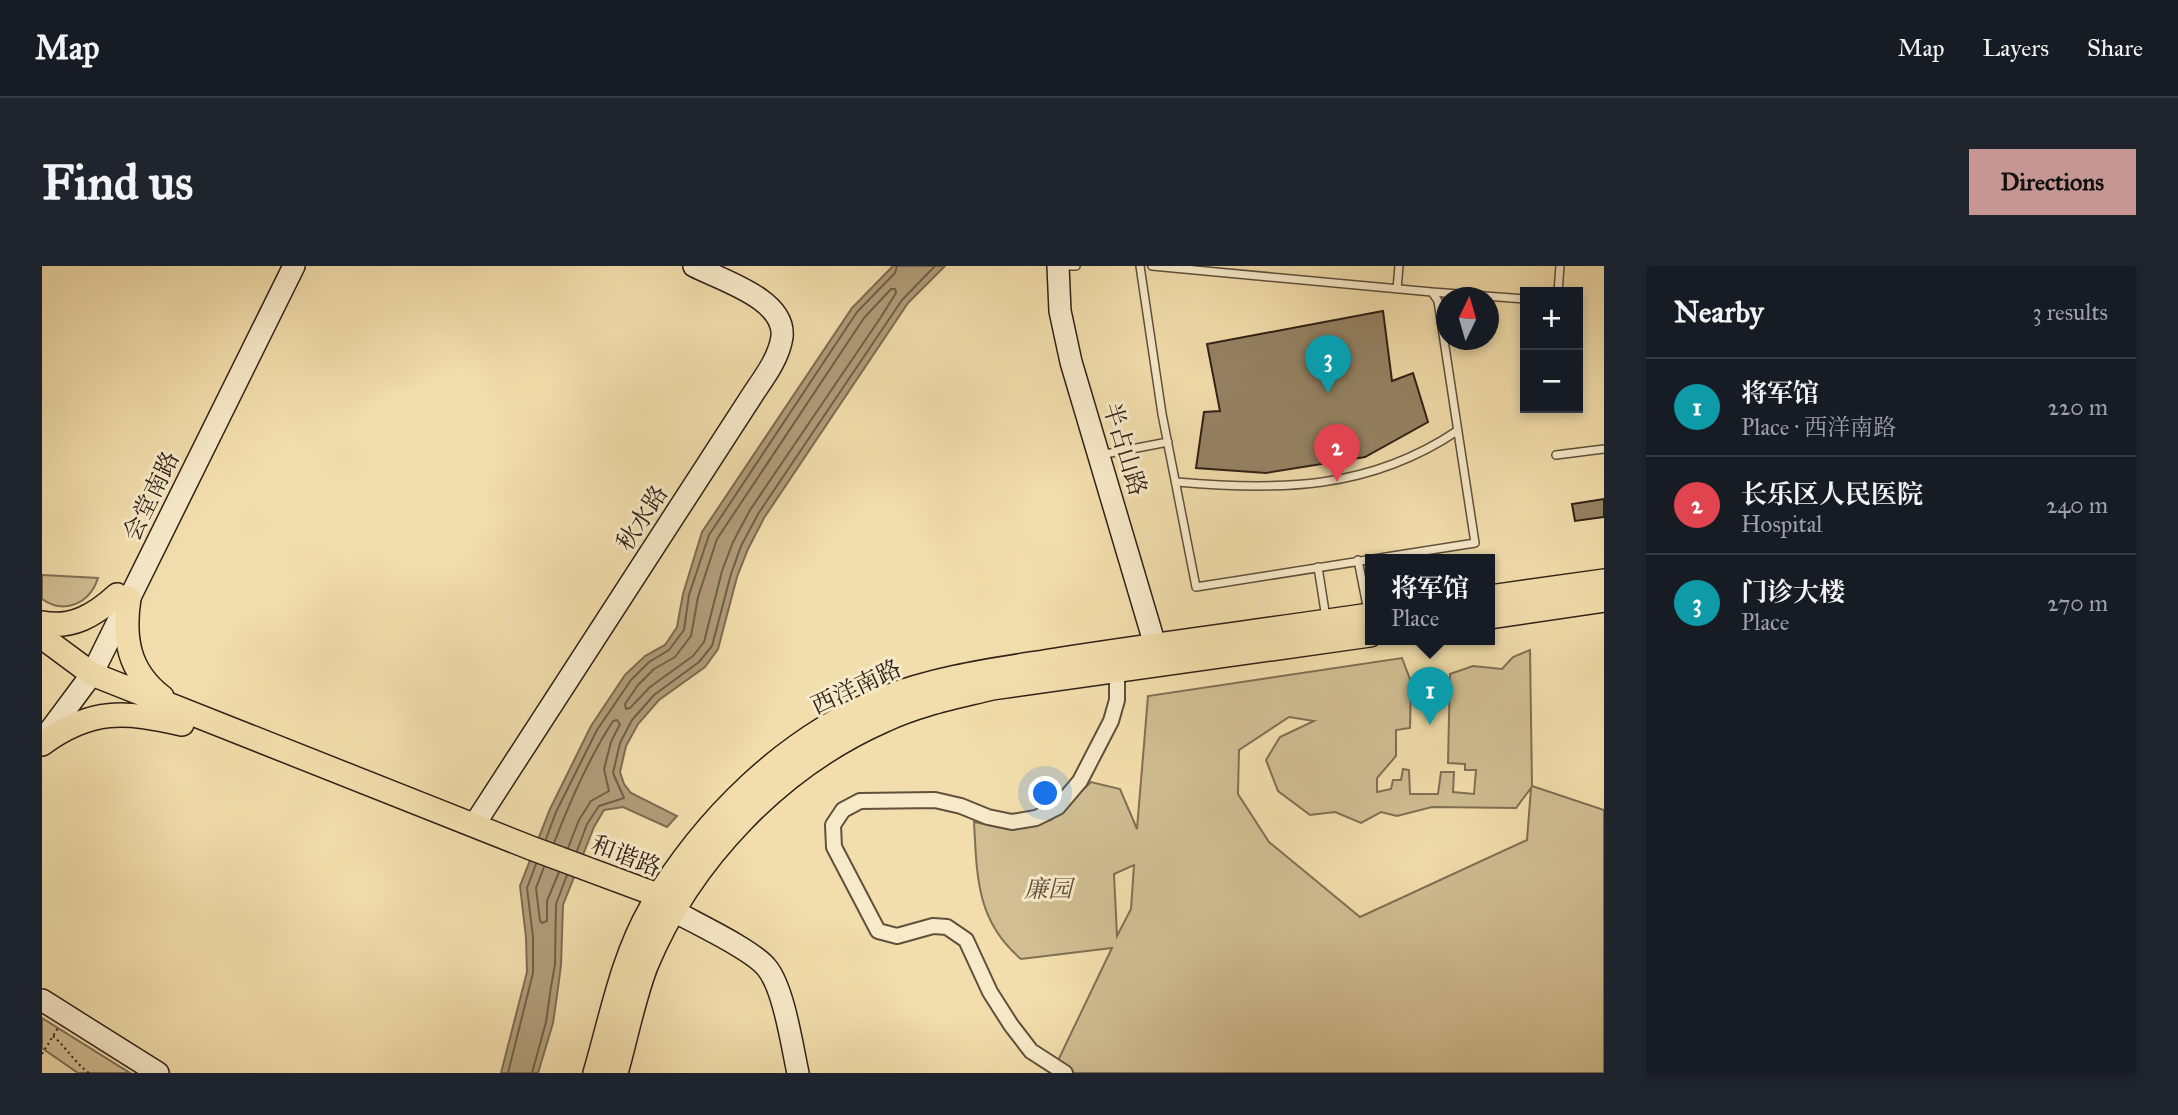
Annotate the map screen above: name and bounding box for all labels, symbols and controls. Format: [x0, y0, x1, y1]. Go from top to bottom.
text: Map [35, 28, 99, 68]
text: Map [1898, 33, 1945, 63]
text: Layers [1983, 33, 2049, 63]
text: Share [2087, 33, 2143, 63]
button: Directions [1969, 149, 2136, 215]
text: Find us [42, 153, 193, 212]
north arrow [1436, 287, 1499, 350]
map controls [1520, 287, 1583, 413]
button: + [1520, 287, 1583, 350]
text: Nearby [1674, 294, 1764, 330]
text: 3 results [2032, 298, 2108, 326]
pin: 3 [1305, 335, 1351, 393]
button: − [1520, 350, 1583, 413]
text: 将军馆 [1741, 377, 1819, 409]
text: 1 [1692, 393, 1702, 421]
text: 220 m [2048, 393, 2108, 421]
street label: 半占山路 [1097, 399, 1153, 499]
text: Place · 西洋南路 [1741, 413, 1896, 441]
pin: 2 [1314, 424, 1360, 482]
street label: 会堂南路 [116, 446, 186, 546]
text: 长乐区人民医院 [1741, 478, 1923, 510]
street label: 秋水路 [610, 480, 674, 556]
text: 2 [1691, 491, 1703, 519]
text: 240 m [2046, 491, 2108, 519]
text: Hospital [1741, 510, 1823, 538]
popup [1365, 554, 1495, 645]
text: 将军馆 [1391, 572, 1469, 604]
text: 门诊大楼 [1741, 576, 1845, 608]
text: 3 [1692, 589, 1702, 617]
text: 270 m [2047, 589, 2108, 617]
text: Place [1391, 604, 1439, 632]
text: Place [1741, 608, 1789, 636]
street label: 西洋南路 [806, 653, 906, 721]
pin: 1 [1407, 667, 1453, 725]
your location [1028, 776, 1062, 810]
street label: 和谐路 [587, 829, 665, 883]
park label: 廉园 [1024, 874, 1076, 904]

